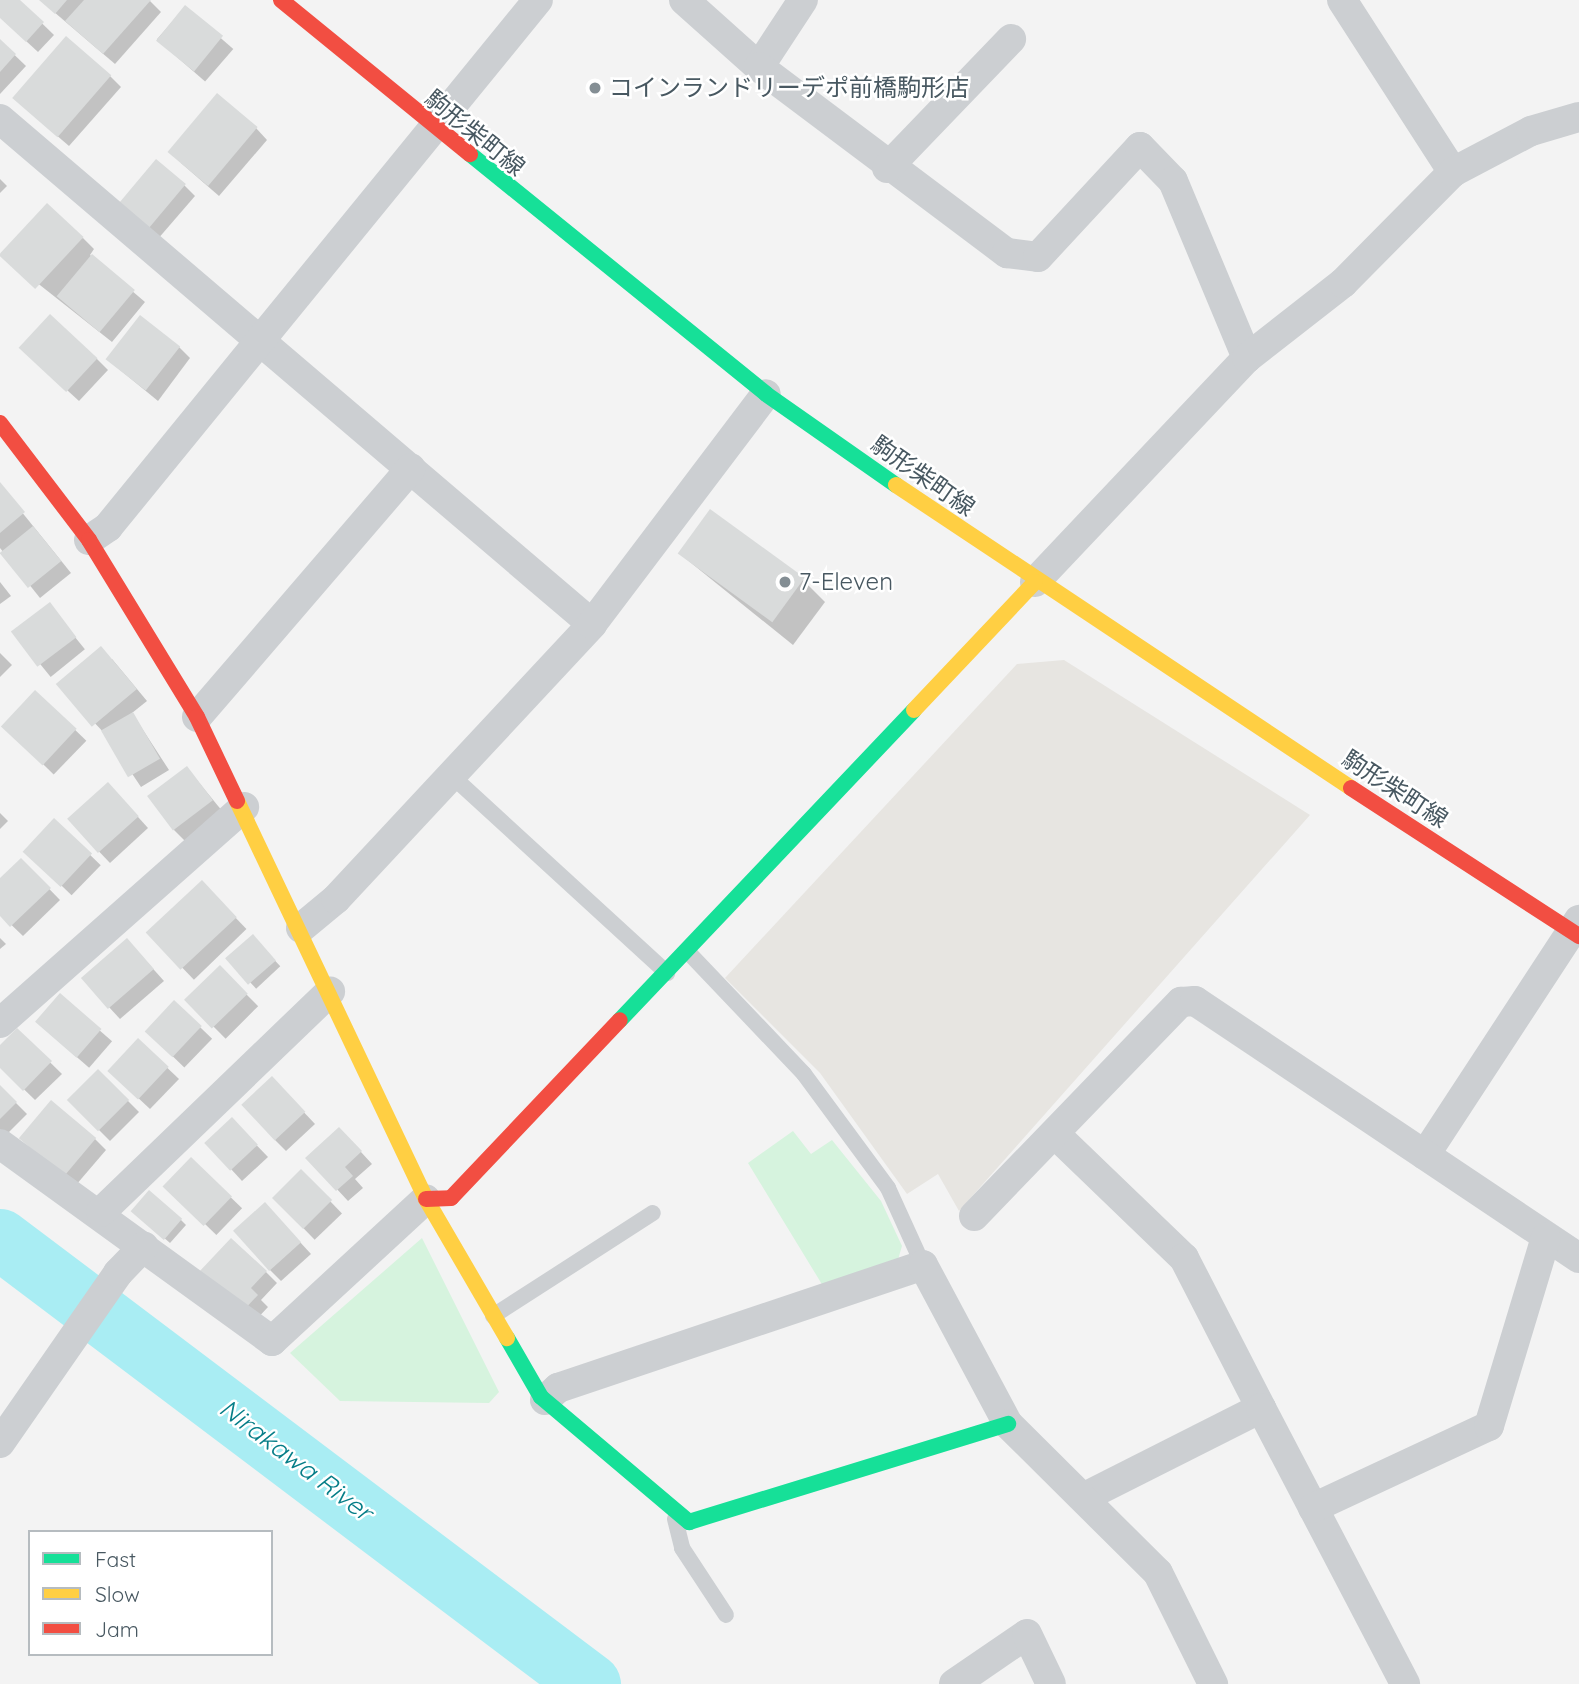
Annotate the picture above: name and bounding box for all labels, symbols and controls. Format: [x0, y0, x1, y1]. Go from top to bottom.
place label: コインランドリーデポ前橋駒形店 [609, 74, 969, 102]
marker: コインランドリーデポ前橋駒形店 [587, 80, 603, 96]
street label: 駒形柴町線 [419, 84, 531, 182]
street label: 駒形柴町線 [866, 430, 980, 522]
place label: 7-Eleven [799, 568, 893, 596]
marker: 7-Eleven [777, 574, 793, 590]
street label: 駒形柴町線 [1337, 744, 1453, 834]
water label: Nirakawa River [213, 1392, 379, 1528]
legend [28, 1530, 273, 1656]
text: Fast [95, 1546, 136, 1572]
text: Slow [95, 1581, 140, 1607]
text: Jam [95, 1616, 139, 1642]

